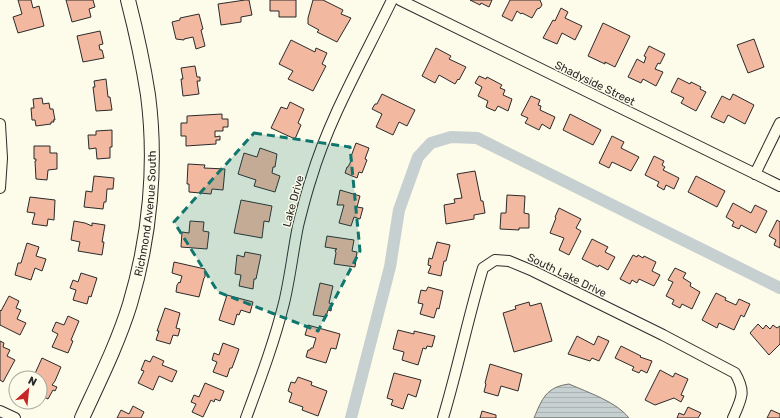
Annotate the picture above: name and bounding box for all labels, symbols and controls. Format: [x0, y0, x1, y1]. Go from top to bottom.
street label: Shadyside Street [553, 58, 638, 109]
street label: Richmond Avenue South [132, 151, 159, 278]
street label: Lake Drive [280, 174, 307, 228]
street label: South Lake Drive [525, 251, 608, 300]
north arrow [8, 370, 48, 410]
text: N [26, 374, 39, 389]

